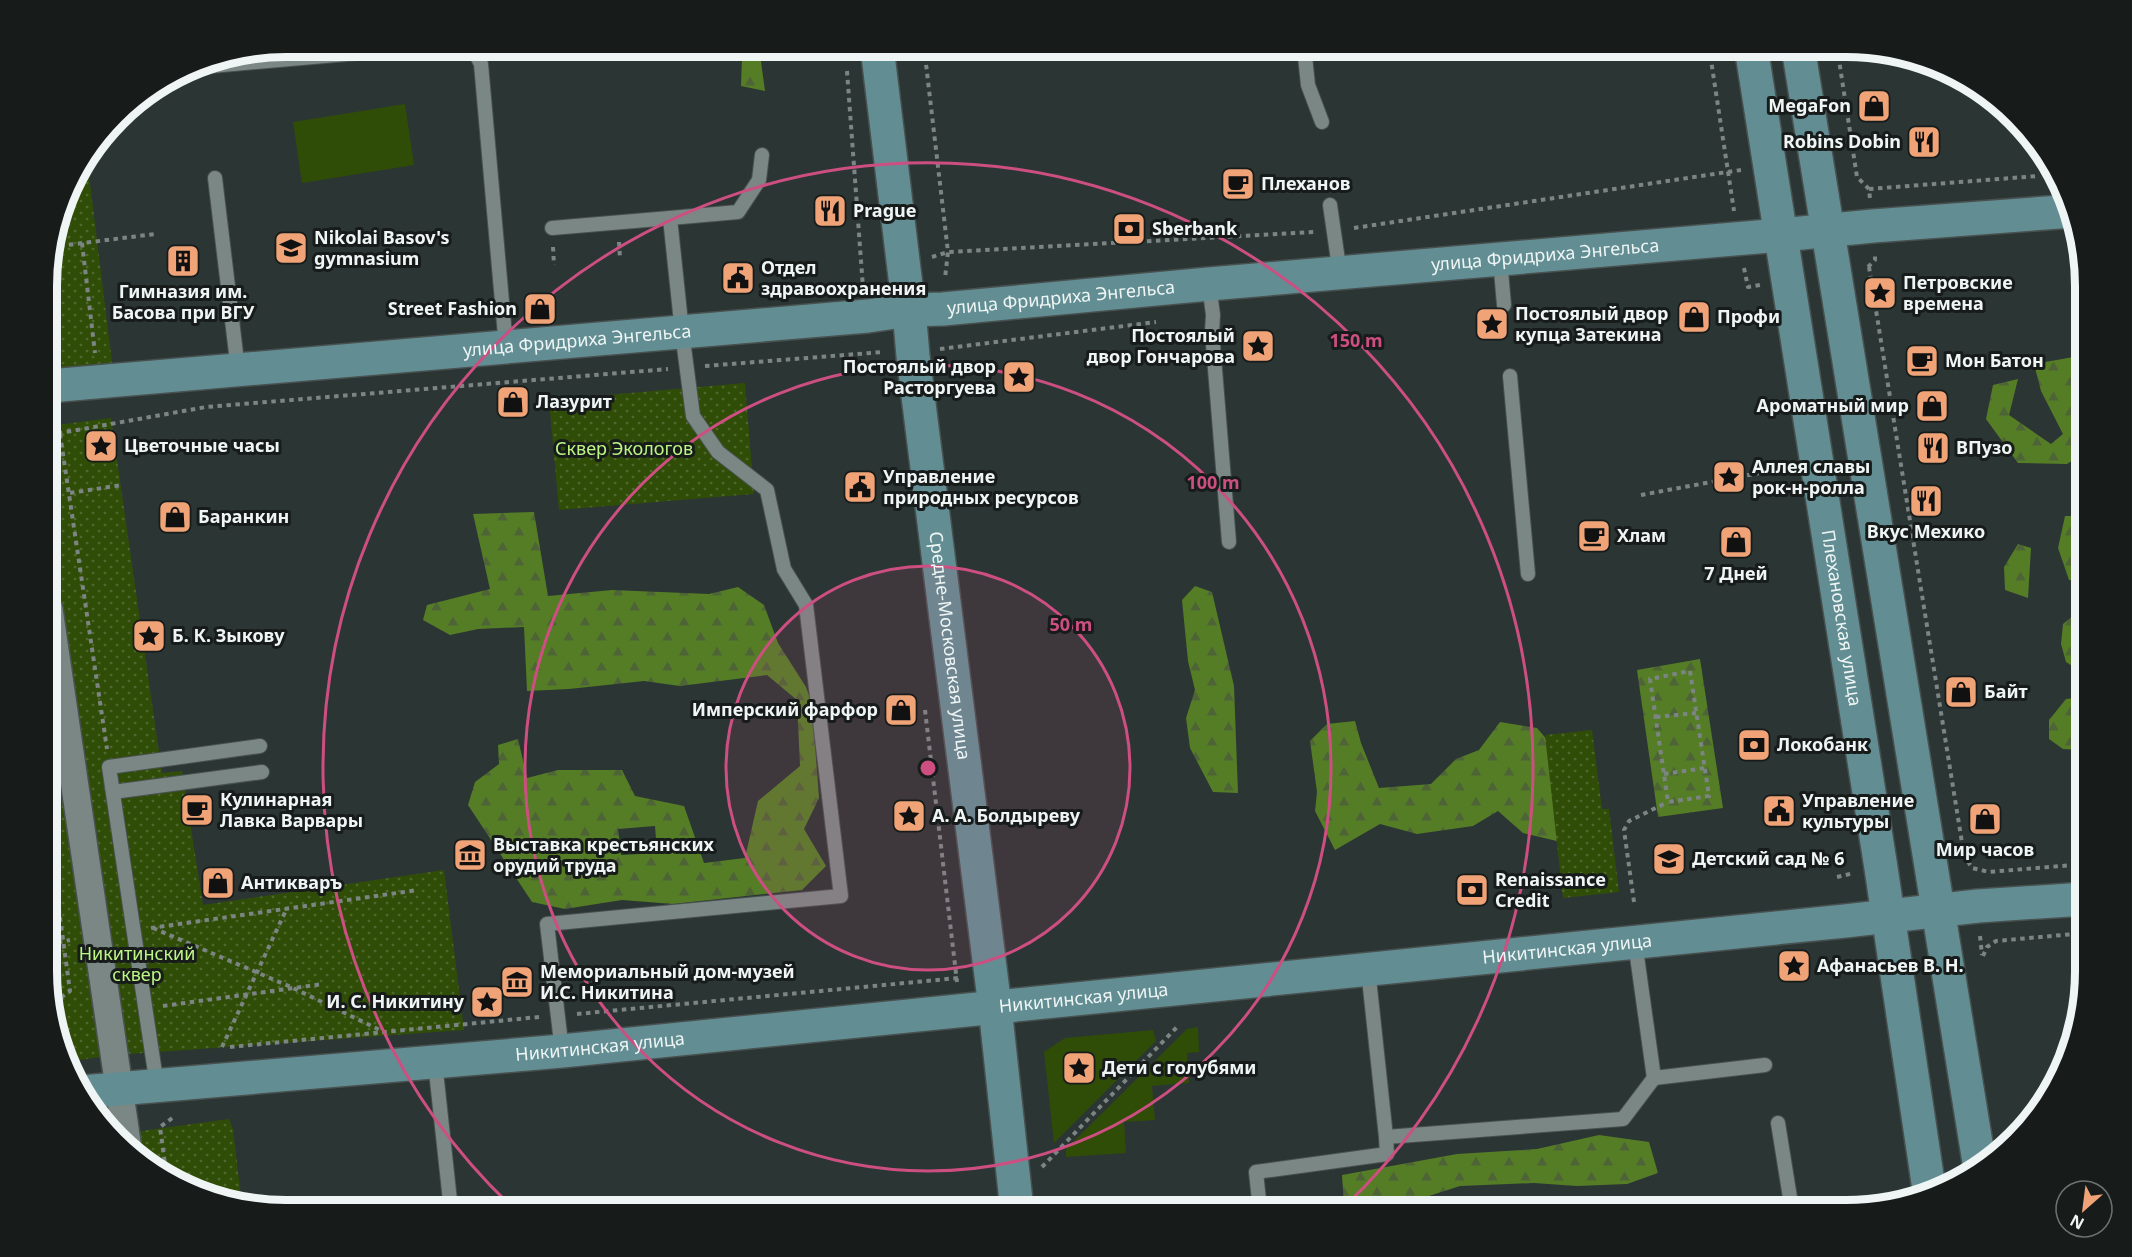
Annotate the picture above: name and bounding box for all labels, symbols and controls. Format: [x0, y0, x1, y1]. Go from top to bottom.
shop icon: MegaFon [1856, 88, 1892, 124]
place label: MegaFon [1768, 93, 1851, 117]
restaurant icon: Robins Dobin [1906, 124, 1942, 160]
place label: Robins Dobin [1783, 129, 1901, 153]
cafe icon: Плеханов [1220, 166, 1256, 202]
place label: Плеханов [1261, 171, 1351, 195]
restaurant icon: Prague [812, 193, 848, 229]
place label: Prague [853, 198, 916, 222]
bank icon: Sberbank [1111, 211, 1147, 247]
place label: Sberbank [1152, 216, 1238, 240]
place label: Nikolai Basov's gymnasium [314, 225, 450, 270]
school or university icon: Nikolai Basov's gymnasium [273, 230, 309, 266]
street label: улица Фридриха Энгельса [1430, 232, 1660, 276]
building icon: Гимназия им. Басова при ВГУ [165, 243, 201, 279]
place label: Отдел здравоохранения [761, 255, 926, 300]
public building icon: Отдел здравоохранения [720, 260, 756, 296]
place label: Петровские времена [1903, 270, 2013, 315]
street label: улица Фридриха Энгельса [946, 274, 1176, 320]
place icon: Петровские времена [1862, 275, 1898, 311]
place label: Гимназия им. Басова при ВГУ [112, 279, 255, 324]
shop icon: Street Fashion [522, 291, 558, 327]
place label: Street Fashion [388, 296, 517, 320]
shop icon: Профи [1676, 299, 1712, 335]
place label: Постоялый двор купца Затекина [1515, 301, 1668, 346]
place label: Профи [1717, 304, 1780, 328]
place icon: Постоялый двор купца Затекина [1474, 306, 1510, 342]
street label: улица Фридриха Энгельса [462, 318, 692, 362]
place label: Постоялый двор Гончарова [1087, 323, 1235, 368]
place icon: Постоялый двор Гончарова [1240, 328, 1276, 364]
text: 150 m [1329, 328, 1383, 352]
cafe icon: Мон Батон [1904, 343, 1940, 379]
place label: Мон Батон [1945, 348, 2044, 372]
place label: Постоялый двор Расторгуева [843, 354, 996, 399]
place icon: Постоялый двор Расторгуева [1001, 359, 1037, 395]
shop icon: Лазурит [495, 384, 531, 420]
shop icon: Ароматный мир [1914, 388, 1950, 424]
place label: Лазурит [536, 389, 612, 413]
place label: Ароматный мир [1757, 393, 1909, 417]
place icon: Цветочные часы [83, 428, 119, 464]
restaurant icon: ВПузо [1915, 430, 1951, 466]
place label: Цветочные часы [124, 433, 280, 457]
place label: ВПузо [1956, 435, 2012, 459]
park label: Сквер Экологов [555, 436, 693, 460]
place label: Аллея славы рок-н-ролла [1752, 454, 1870, 499]
place icon: Аллея славы рок-н-ролла [1711, 459, 1747, 495]
place label: Управление природных ресурсов [883, 464, 1079, 509]
public building icon: Управление природных ресурсов [842, 469, 878, 505]
text: 100 m [1186, 470, 1240, 494]
restaurant icon: Вкус Мехико [1908, 483, 1944, 519]
shop icon: Баранкин [157, 499, 193, 535]
place label: Баранкин [198, 504, 289, 528]
cafe icon: Хлам [1576, 518, 1612, 554]
place label: Вкус Мехико [1867, 519, 1985, 543]
place label: Хлам [1617, 523, 1666, 547]
shop icon: 7 Дней [1718, 524, 1754, 560]
street label: Плехановская улица [1817, 528, 1868, 708]
street label: Средне-Московская улица [924, 530, 977, 761]
place label: 7 Дней [1704, 561, 1768, 585]
text: 50 m [1050, 612, 1092, 636]
place icon: Б. К. Зыкову [131, 618, 167, 654]
place label: Б. К. Зыкову [172, 623, 285, 647]
shop icon: Байт [1943, 674, 1979, 710]
place label: Байт [1984, 679, 2028, 703]
shop icon: Имперский фарфор [883, 692, 919, 728]
place label: Имперский фарфор [692, 697, 878, 721]
bank icon: Локобанк [1736, 727, 1772, 763]
place label: Локобанк [1777, 732, 1868, 756]
centre of rings [918, 758, 938, 778]
place label: Кулинарная Лавка Варвары [220, 787, 363, 832]
place label: Управление культуры [1802, 788, 1914, 833]
cafe icon: Кулинарная Лавка Варвары [179, 792, 215, 828]
public building icon: Управление культуры [1761, 793, 1797, 829]
place icon: А. А. Болдыреву [891, 798, 927, 834]
shop icon: Мир часов [1967, 801, 2003, 837]
place label: А. А. Болдыреву [932, 803, 1081, 827]
place label: Выставка крестьянских орудий труда [493, 832, 715, 877]
museum icon: Выставка крестьянских орудий труда [452, 837, 488, 873]
place label: Мир часов [1936, 837, 2035, 861]
school or university icon: Детский сад № 6 [1651, 841, 1687, 877]
place label: Детский сад № 6 [1692, 846, 1844, 870]
shop icon: Антикваръ [200, 865, 236, 901]
place label: Renaissance Credit [1495, 867, 1606, 912]
place label: Антикваръ [241, 870, 342, 894]
bank icon: Renaissance Credit [1454, 872, 1490, 908]
street label: Никитинская улица [1481, 928, 1653, 969]
park label: Никитинский сквер [79, 941, 195, 986]
place icon: Афанасьев В. Н. [1776, 948, 1812, 984]
place label: Афанасьев В. Н. [1817, 953, 1964, 977]
place label: Мемориальный дом-музей И.С. Никитина [540, 959, 795, 1004]
museum icon: Мемориальный дом-музей И.С. Никитина [499, 964, 535, 1000]
street label: Никитинская улица [998, 977, 1169, 1018]
place icon: И. С. Никитину [469, 984, 505, 1020]
place label: И. С. Никитину [326, 989, 465, 1013]
street label: Никитинская улица [514, 1026, 686, 1066]
place icon: Дети с голубями [1061, 1050, 1097, 1086]
place label: Дети с голубями [1102, 1055, 1257, 1079]
north arrow [2054, 1179, 2114, 1239]
text: N [2066, 1209, 2088, 1235]

